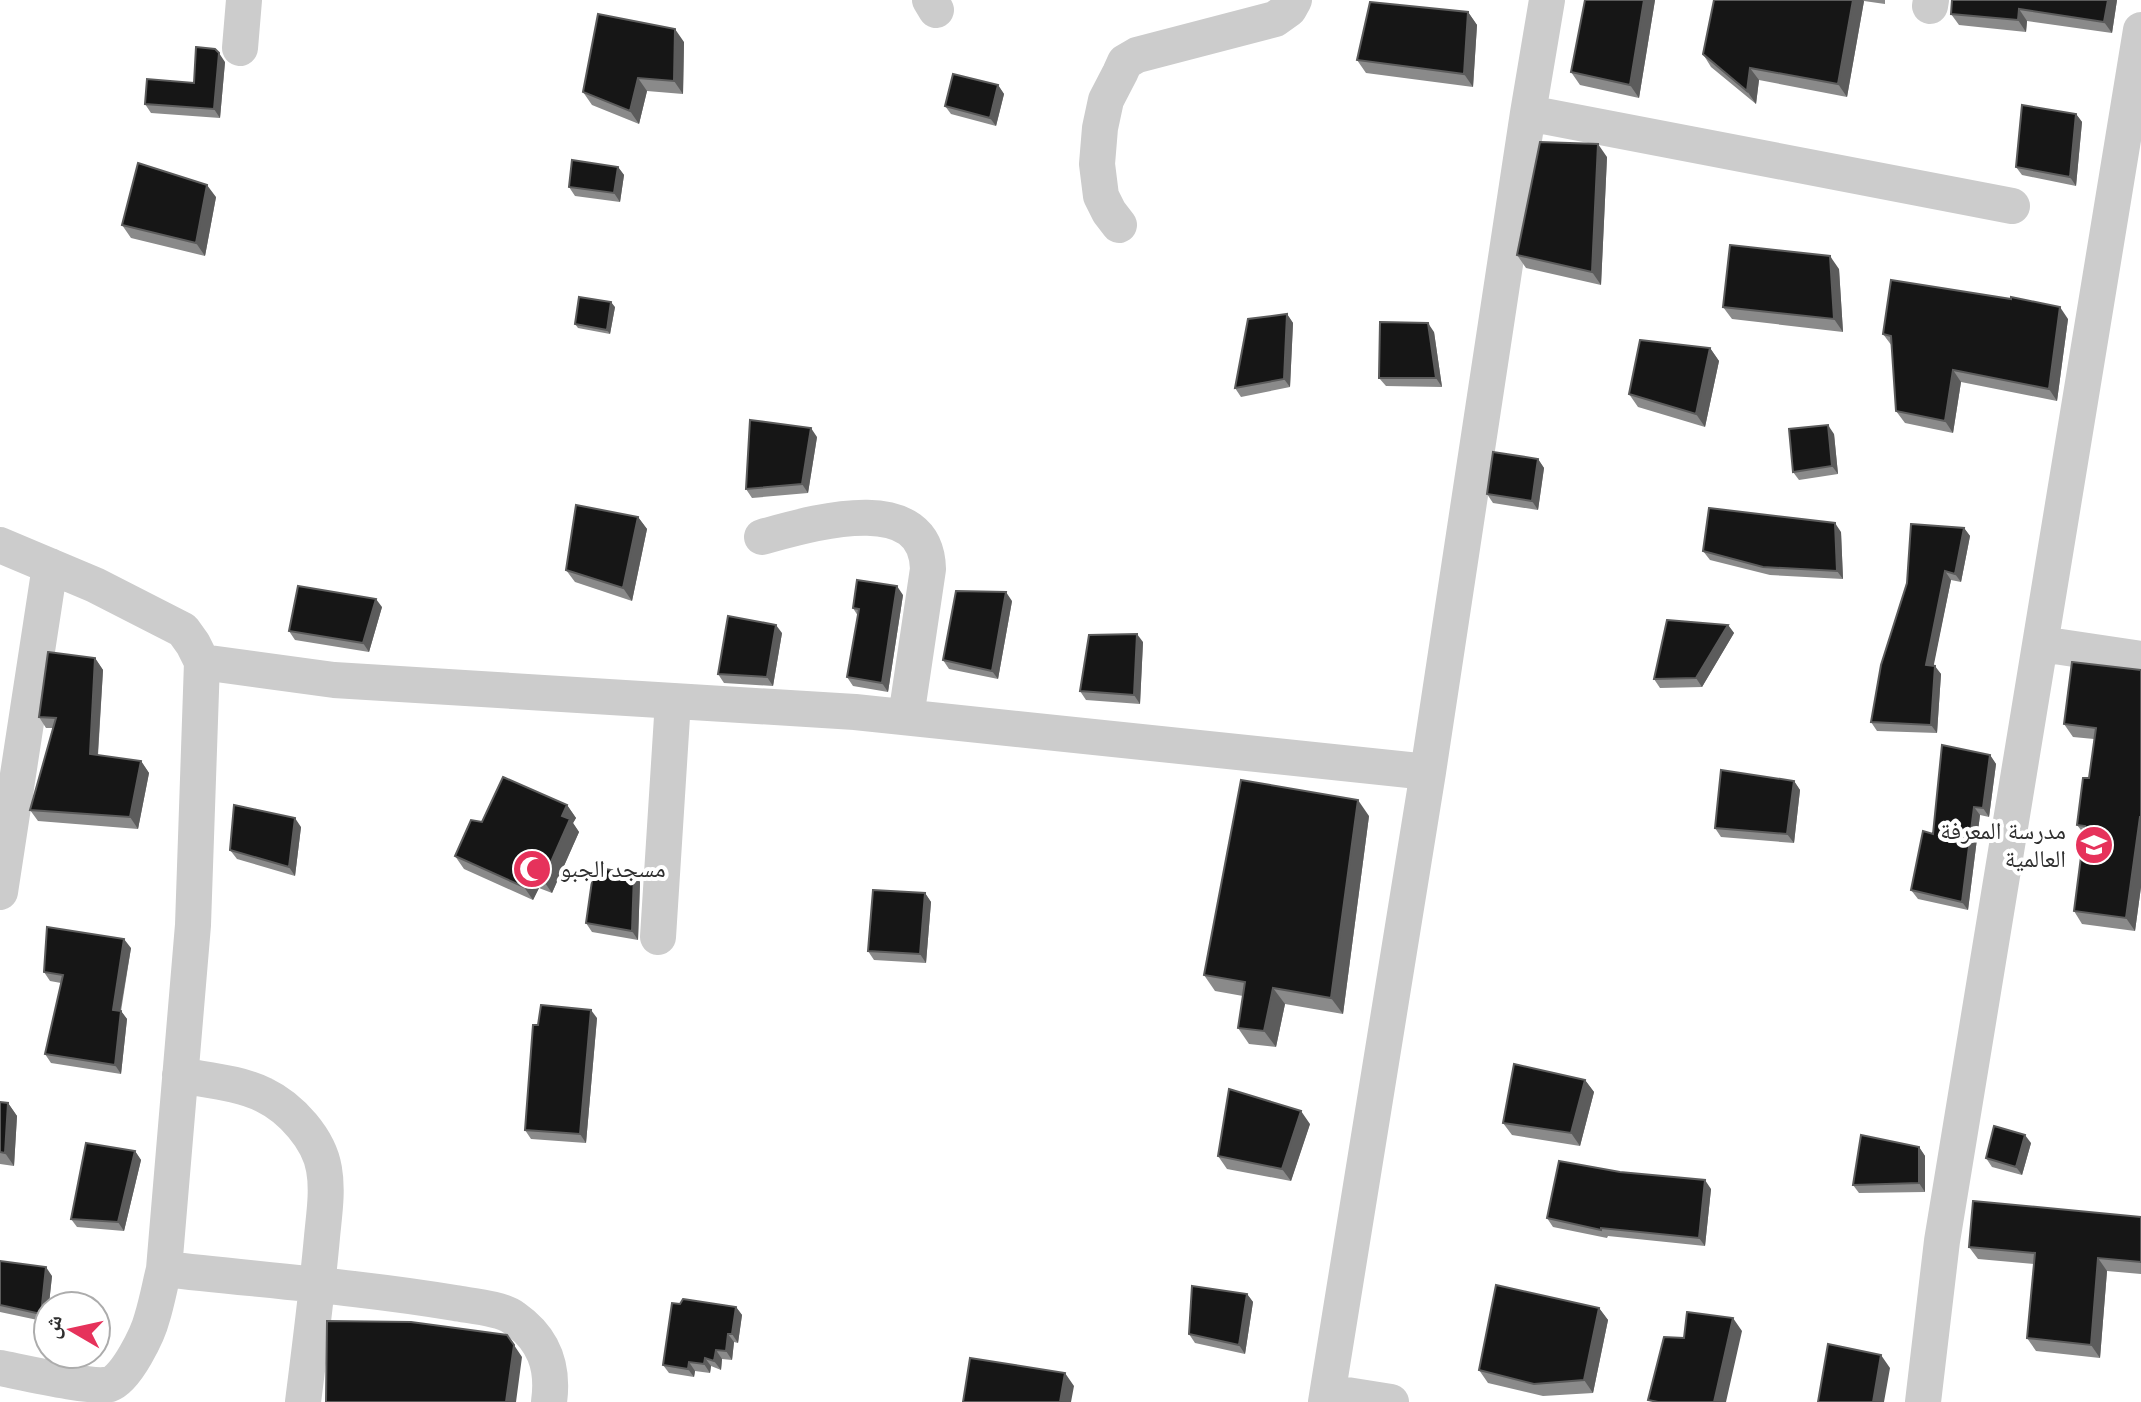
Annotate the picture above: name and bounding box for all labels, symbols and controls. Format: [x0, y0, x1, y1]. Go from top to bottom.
place label: مدرسة المعرفة العالمية [1940, 817, 2066, 873]
school or university icon: مدرسة المعرفة العالمية [2073, 824, 2115, 866]
mosque icon: مسجد الجبو [511, 848, 553, 890]
place label: مسجد الجبو [560, 855, 666, 883]
north arrow [32, 1290, 112, 1370]
text: ش [38, 1313, 68, 1341]

